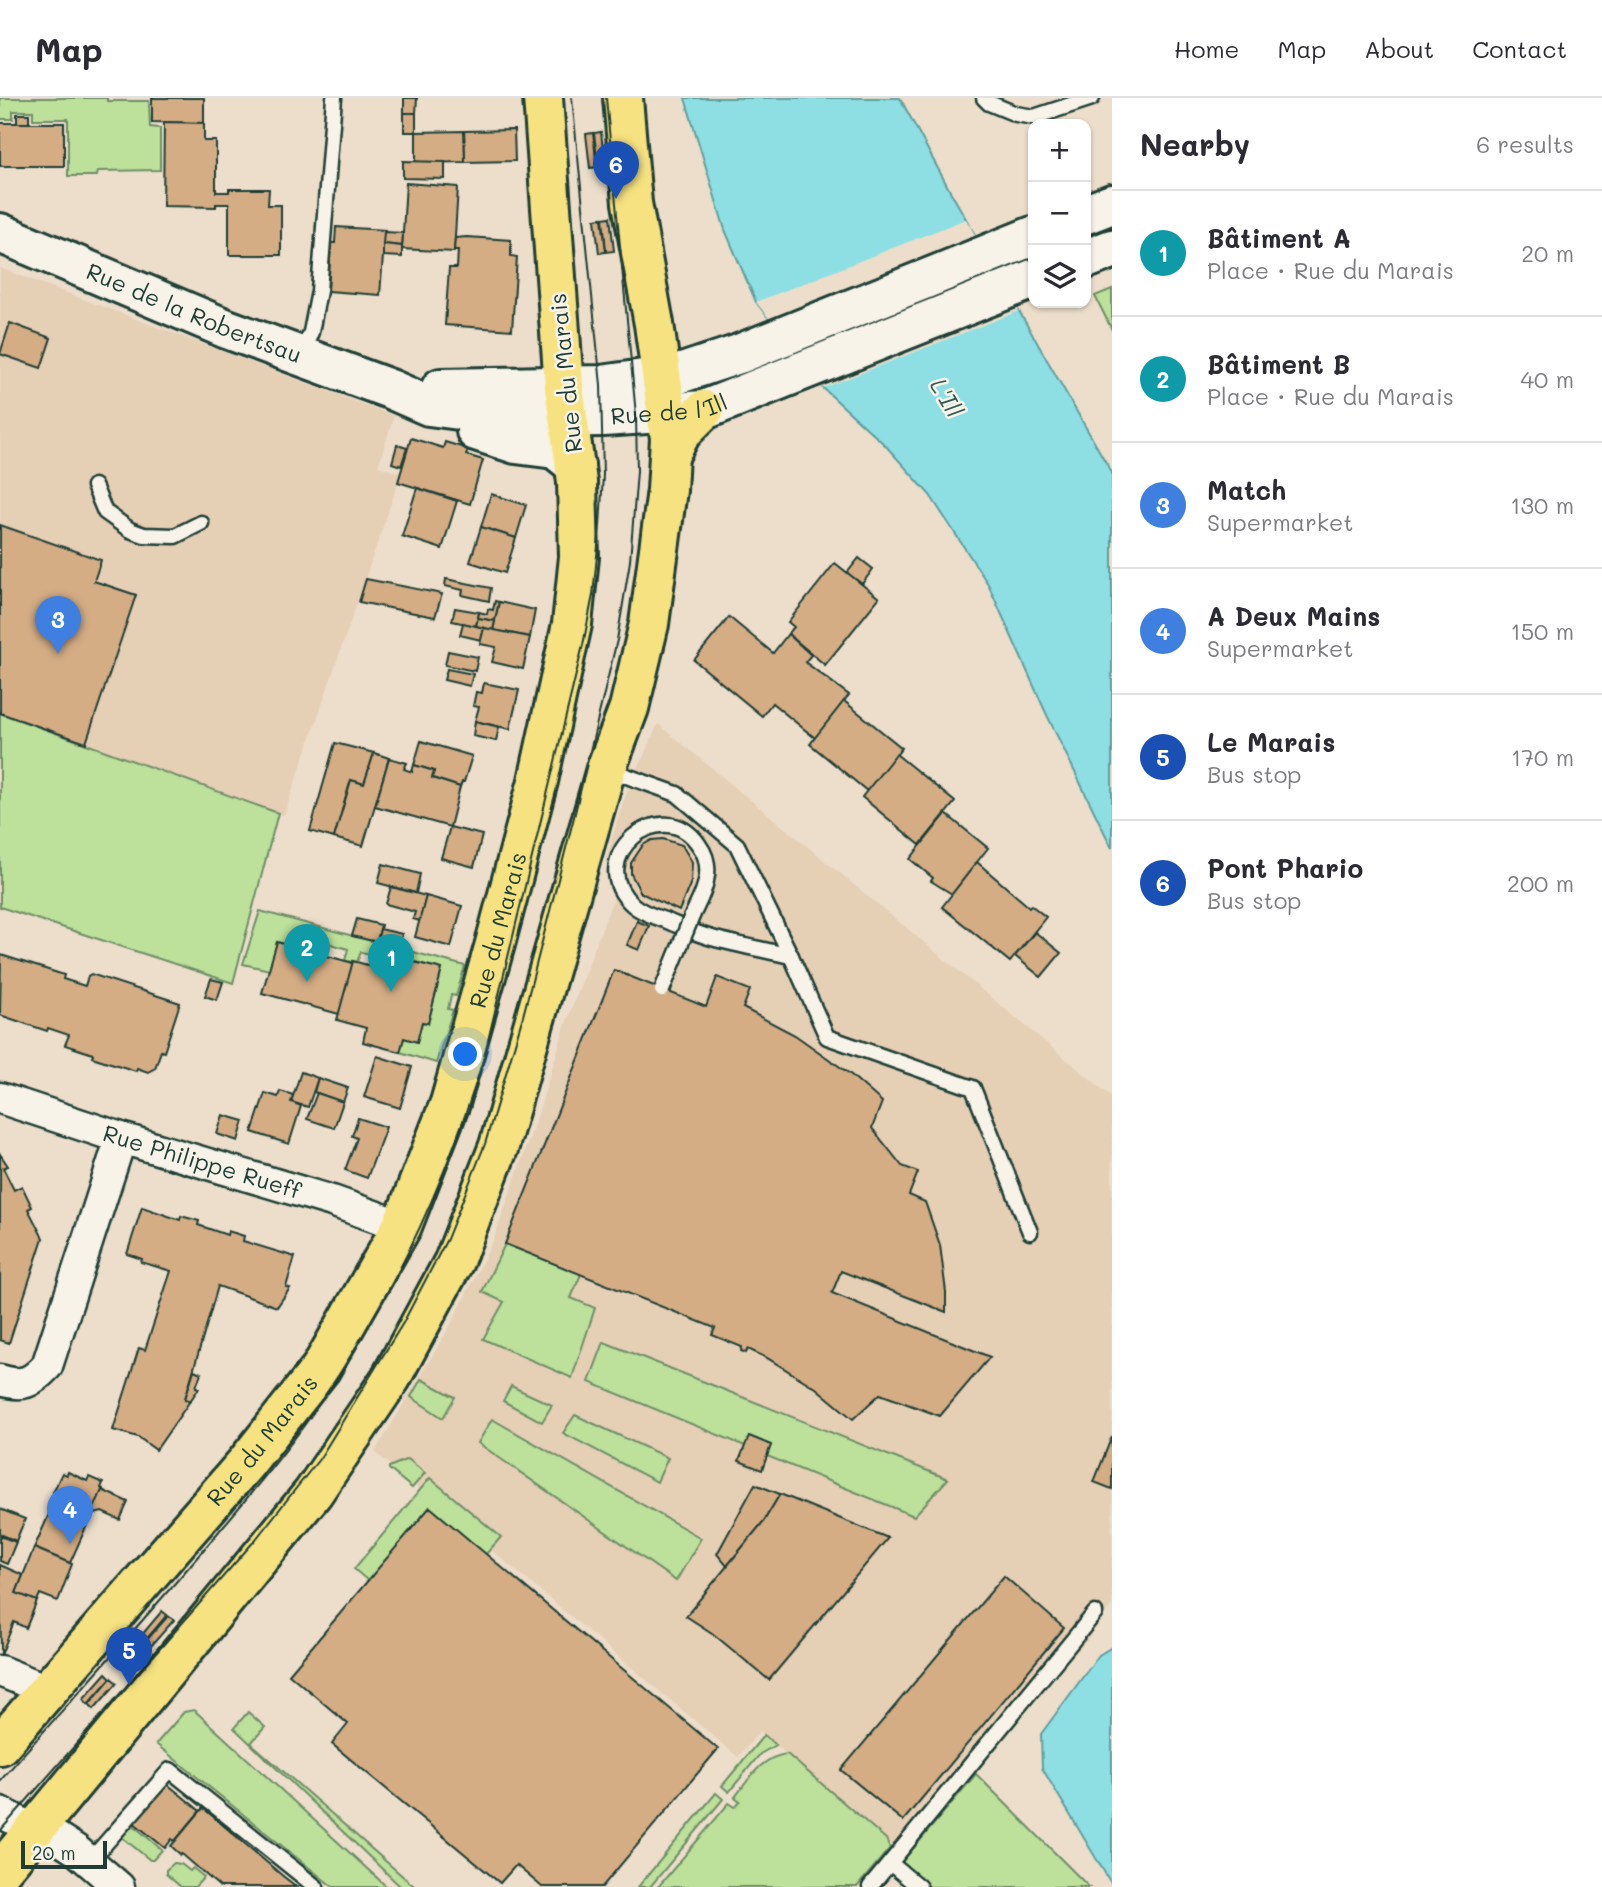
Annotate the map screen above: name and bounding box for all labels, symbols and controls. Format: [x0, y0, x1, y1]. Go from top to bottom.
text: Map [35, 27, 103, 70]
text: Home [1174, 33, 1239, 64]
text: Map [1277, 33, 1326, 64]
text: About [1364, 33, 1434, 64]
text: Contact [1472, 33, 1567, 64]
map controls [1028, 119, 1091, 308]
button: + [1028, 119, 1091, 182]
text: Nearby [1140, 124, 1250, 164]
text: 6 results [1476, 129, 1574, 159]
pin: 6 [593, 141, 639, 199]
button: − [1028, 182, 1091, 245]
text: Bâtiment A [1207, 221, 1351, 255]
text: 1 [1158, 238, 1168, 268]
text: 20 m [1521, 238, 1574, 268]
button: layers [1028, 245, 1091, 308]
street label: Rue de la Robertsau [82, 255, 306, 369]
text: Place · Rue du Marais [1207, 255, 1454, 285]
street label: Rue du Marais [542, 292, 588, 454]
text: Bâtiment B [1207, 347, 1350, 381]
text: 2 [1157, 364, 1169, 394]
text: 40 m [1521, 364, 1574, 394]
water label: L'Ill [924, 372, 971, 423]
text: Place · Rue du Marais [1207, 381, 1454, 411]
street label: Rue de l'Ill [610, 386, 732, 430]
text: Match [1207, 473, 1286, 507]
text: 3 [1156, 490, 1170, 520]
text: 130 m [1510, 490, 1574, 520]
text: Supermarket [1207, 507, 1353, 537]
pin: 3 [35, 596, 81, 654]
text: A Deux Mains [1207, 599, 1380, 633]
text: 4 [1156, 616, 1170, 646]
text: 150 m [1510, 616, 1574, 646]
text: Supermarket [1207, 633, 1353, 663]
text: Le Marais [1207, 725, 1335, 759]
text: 5 [1156, 742, 1170, 772]
text: 170 m [1511, 742, 1574, 772]
text: Bus stop [1207, 759, 1302, 789]
street label: Rue du Marais [462, 849, 533, 1011]
text: Pont Phario [1207, 851, 1363, 885]
text: 6 [1156, 868, 1170, 898]
text: 200 m [1507, 868, 1574, 898]
text: Bus stop [1207, 885, 1302, 915]
pin: 2 [284, 924, 330, 982]
pin: 1 [368, 934, 414, 992]
your location [448, 1037, 482, 1071]
street label: Rue Philippe Rueff [99, 1117, 306, 1205]
street label: Rue du Marais [200, 1368, 324, 1512]
pin: 4 [47, 1486, 93, 1544]
pin: 5 [106, 1627, 152, 1685]
scale bar [21, 1838, 107, 1870]
text: 20 m [32, 1840, 76, 1865]

